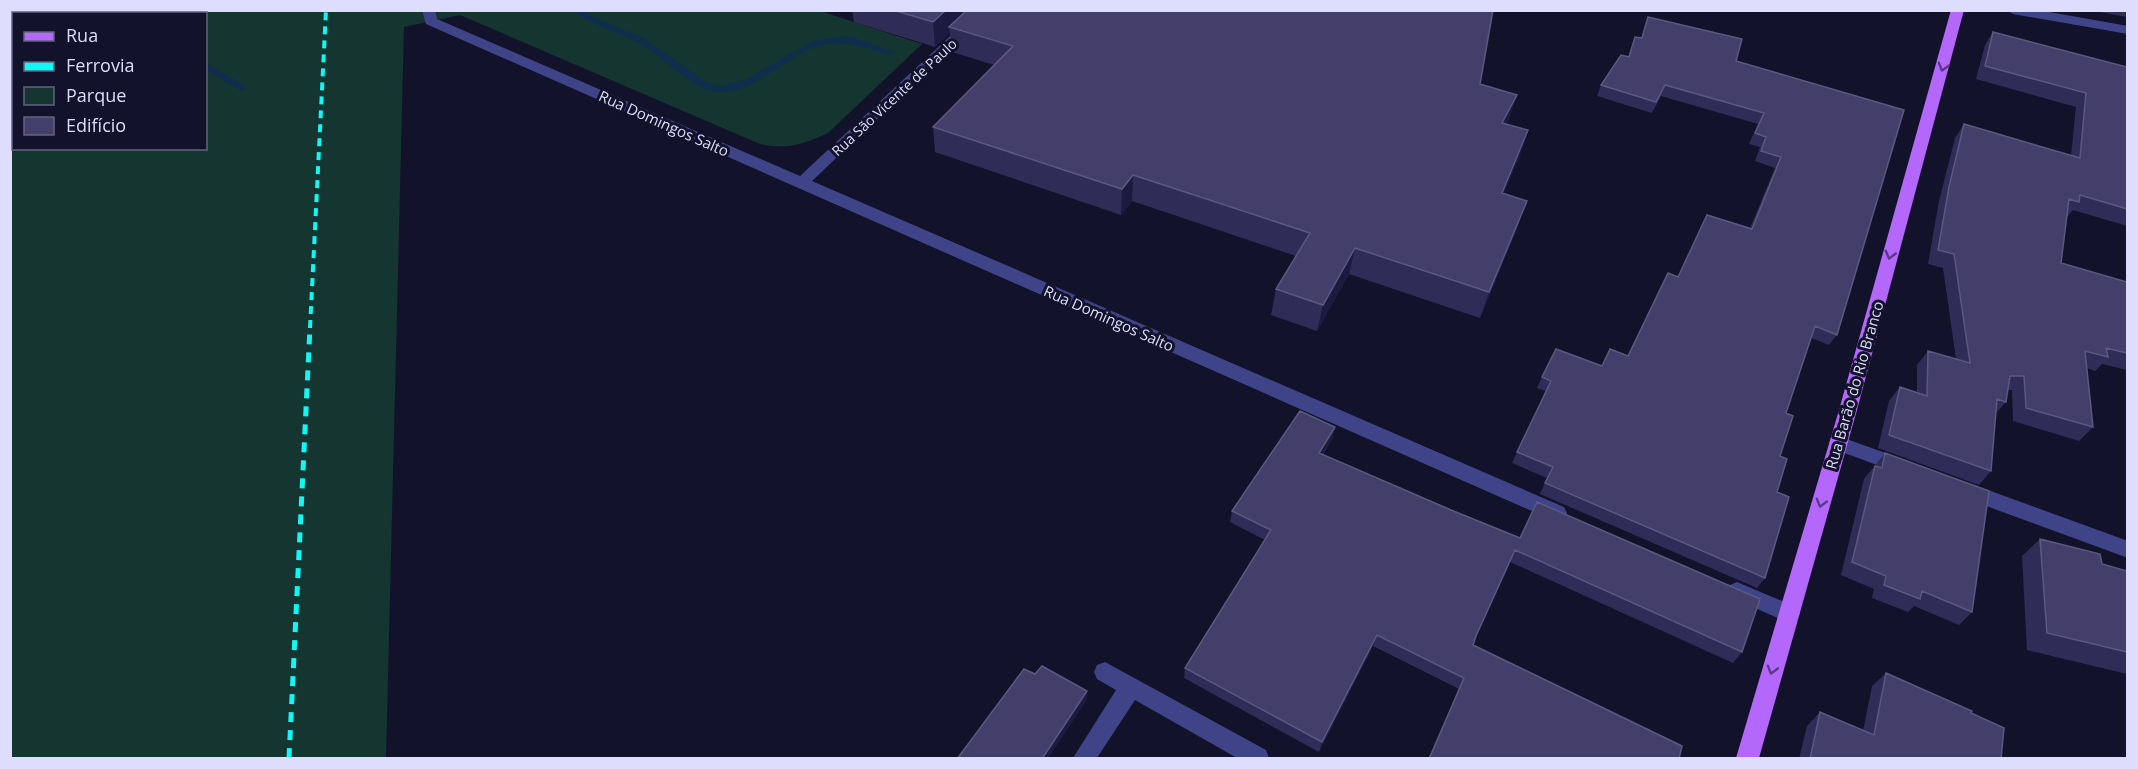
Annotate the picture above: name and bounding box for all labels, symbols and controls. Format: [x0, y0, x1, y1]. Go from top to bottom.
legend [12, 12, 207, 150]
text: Rua [66, 23, 98, 47]
street label: Rua São Vicente de Paulo [827, 34, 961, 160]
text: Ferrovia [66, 53, 134, 77]
one-way arrow [1938, 61, 1950, 72]
text: Parque [66, 83, 126, 107]
street label: Rua Domingos Salto [596, 85, 732, 161]
text: Edifício [66, 113, 126, 137]
one-way arrow [1885, 250, 1898, 260]
street label: Rua Domingos Salto [1041, 280, 1177, 356]
street label: Rua Barão do Rio Branco [1820, 299, 1888, 471]
one-way arrow [1816, 497, 1828, 508]
one-way arrow [1767, 665, 1780, 675]

